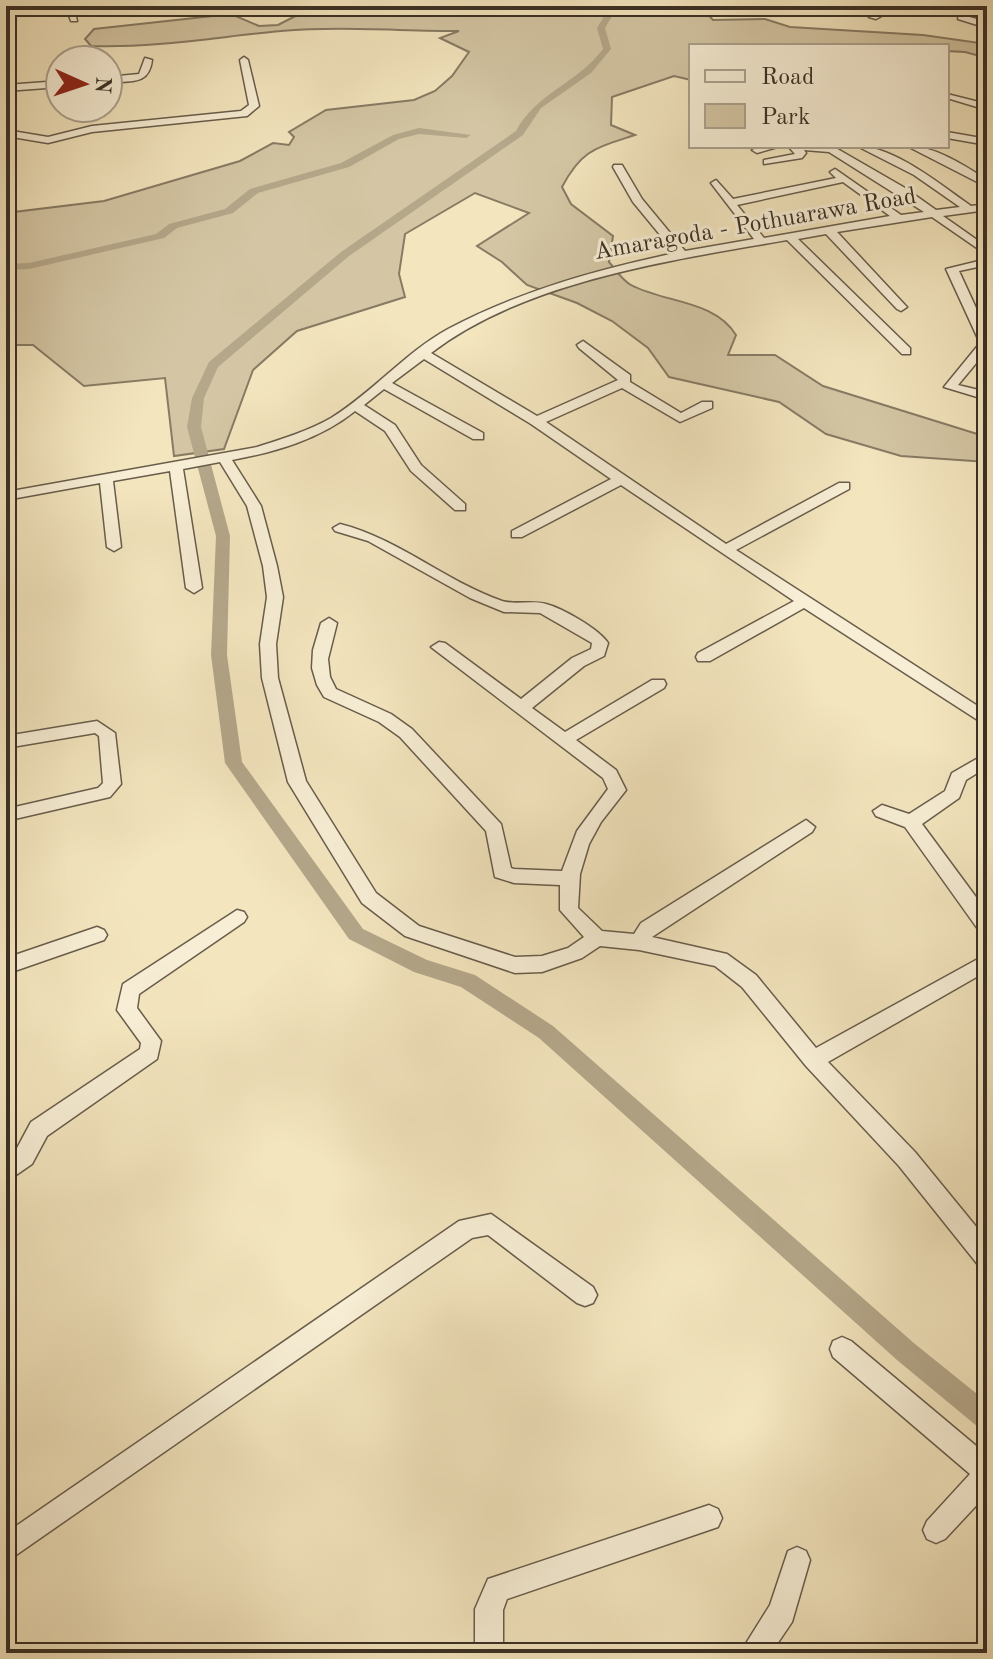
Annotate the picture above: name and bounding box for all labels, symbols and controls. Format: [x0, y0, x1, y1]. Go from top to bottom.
north arrow [44, 44, 124, 124]
legend [689, 44, 949, 148]
text: Road [761, 66, 814, 90]
text: N [91, 76, 113, 94]
text: Park [761, 106, 810, 130]
street label: Amaragoda - Pothuarawa Road [592, 185, 918, 265]

